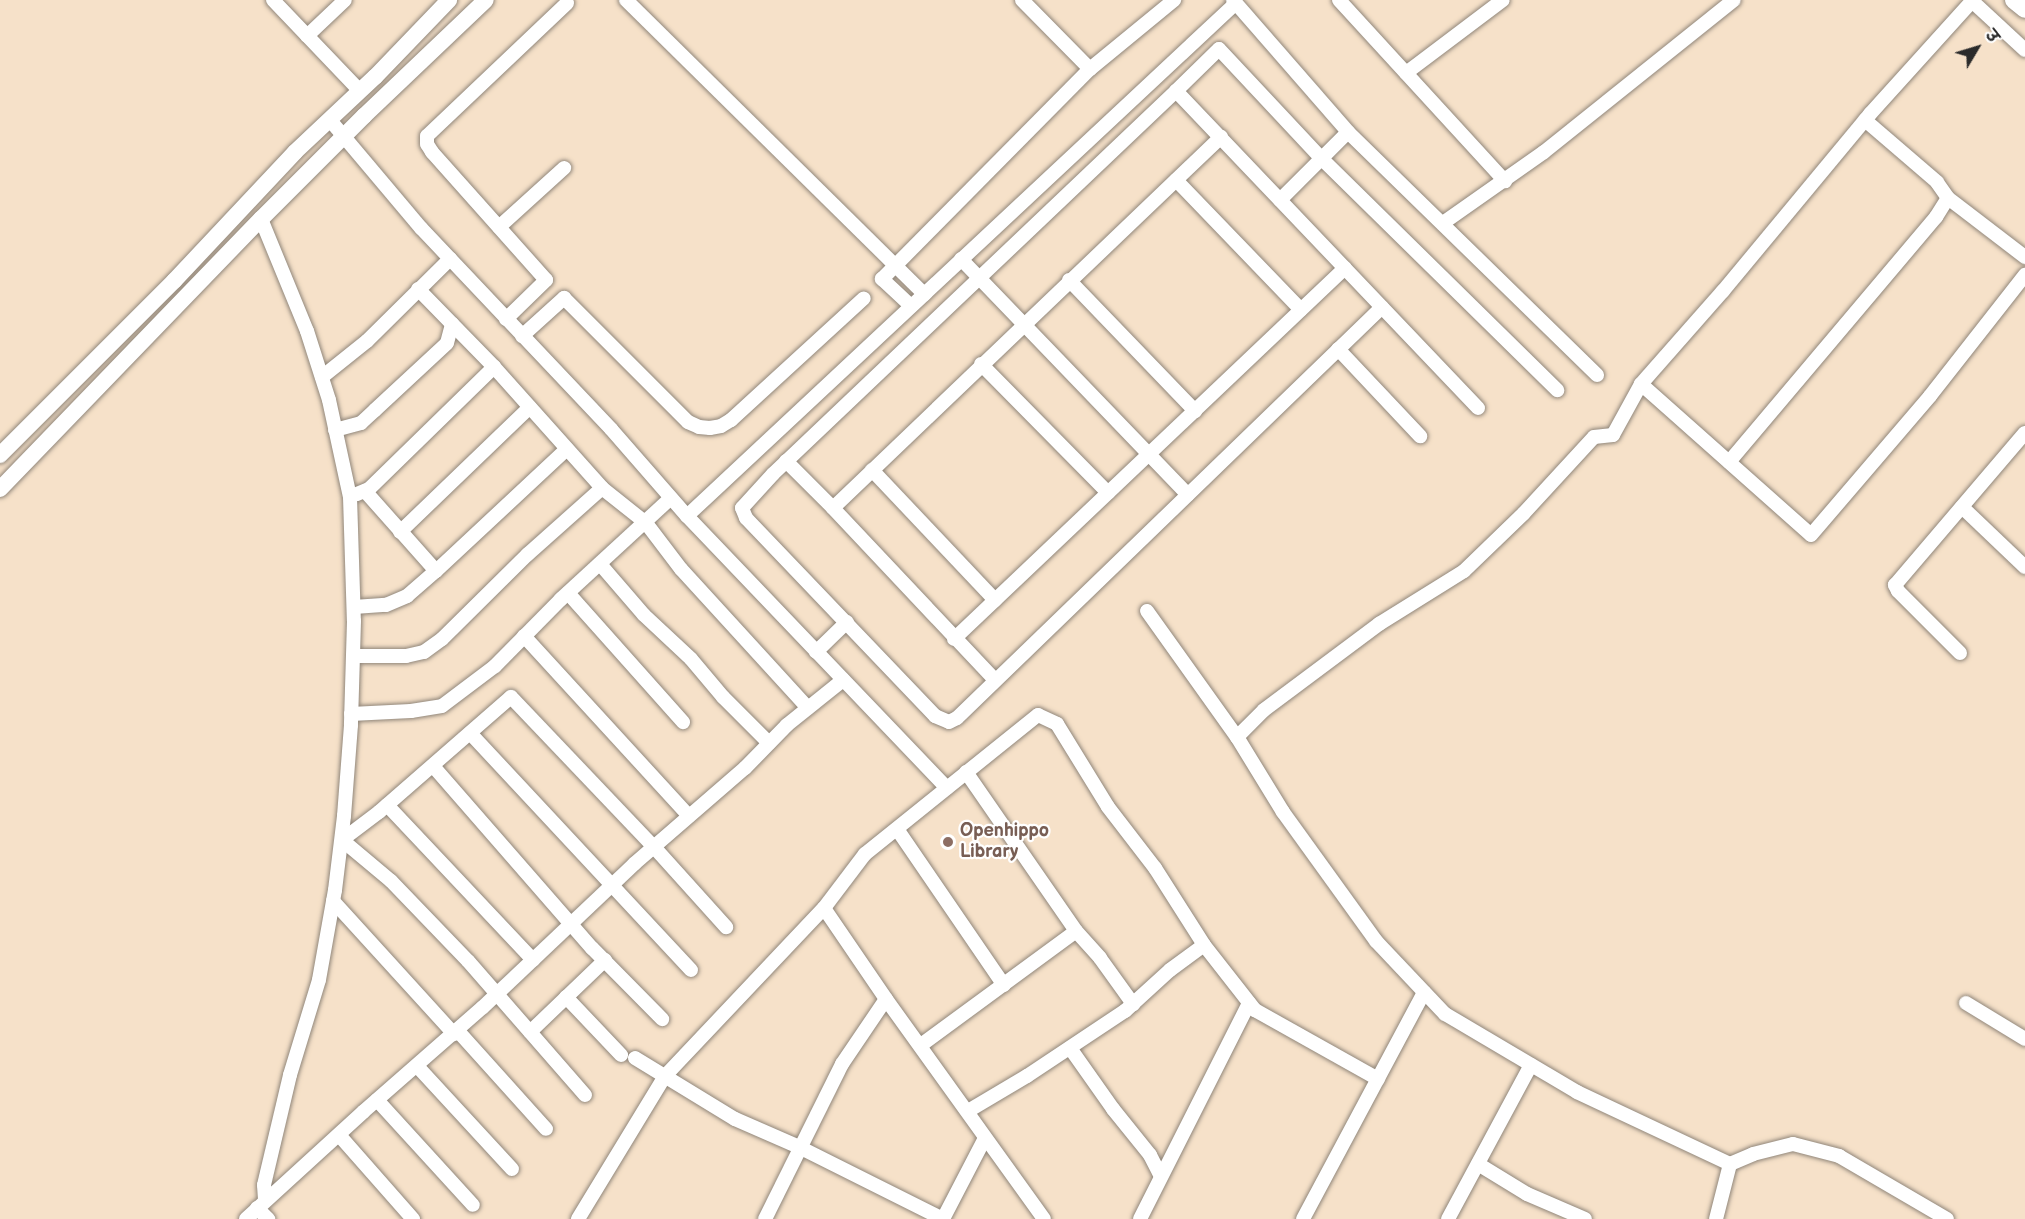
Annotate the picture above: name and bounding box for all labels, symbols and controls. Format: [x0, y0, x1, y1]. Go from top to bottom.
north arrow [1947, 18, 2007, 78]
text: उ [1981, 27, 2002, 47]
place label: Openhippo Library [960, 821, 1049, 864]
marker: Openhippo Library [941, 835, 955, 849]

